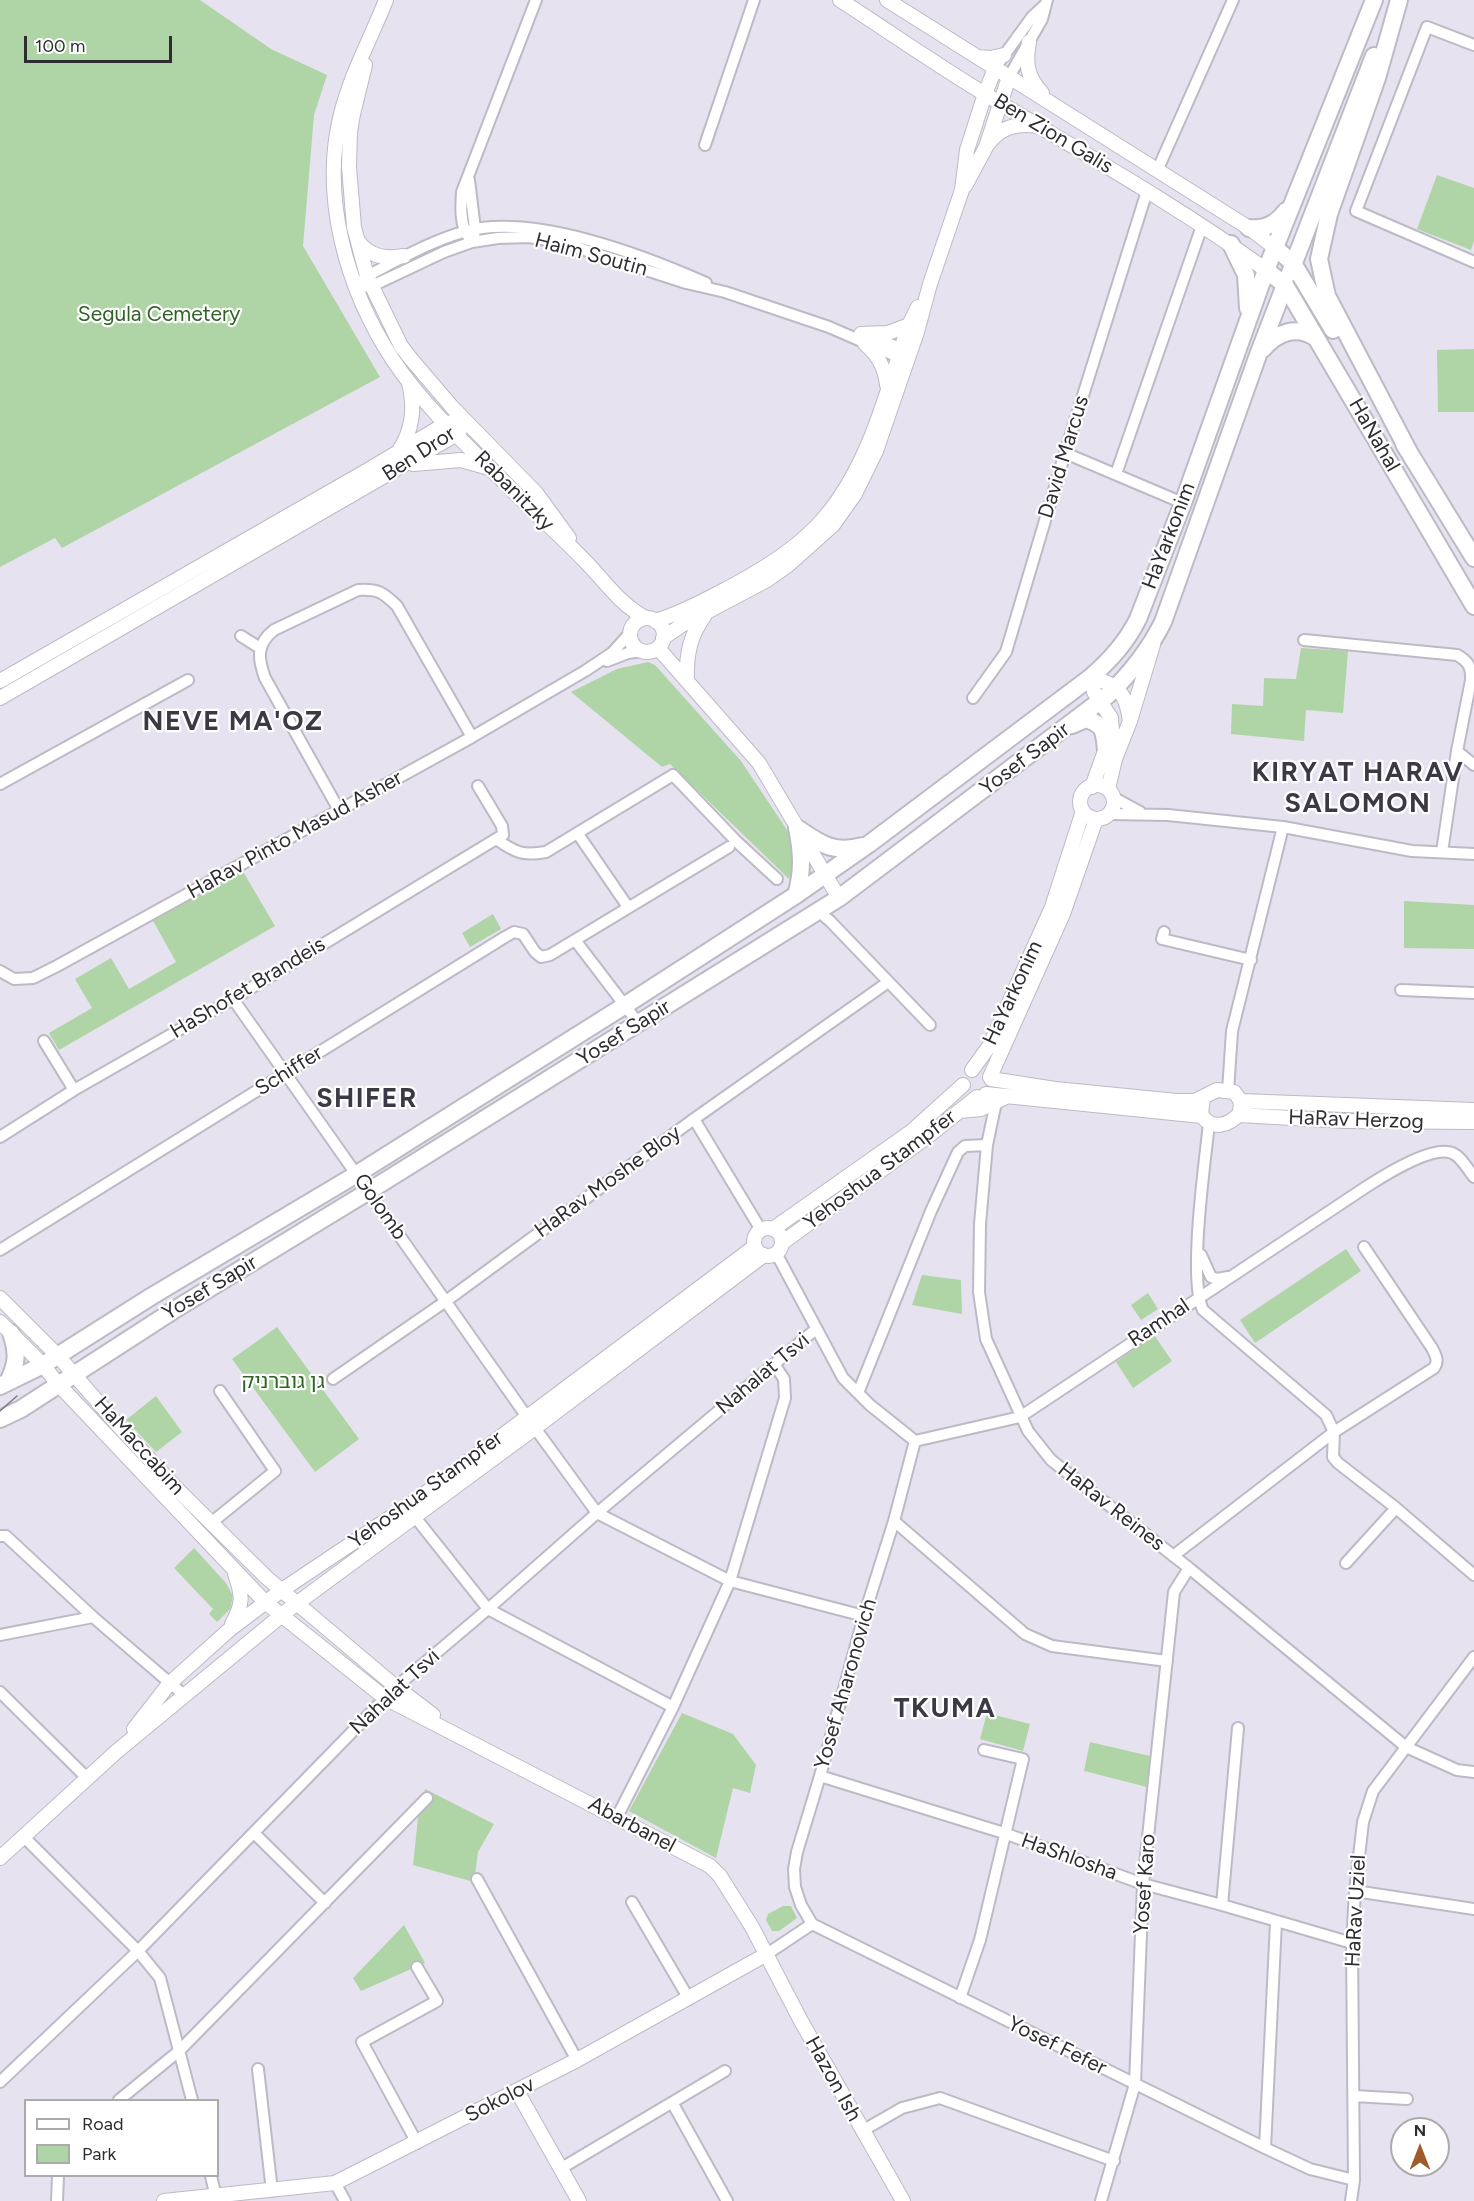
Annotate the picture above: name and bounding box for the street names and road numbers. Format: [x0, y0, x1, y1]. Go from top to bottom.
street label: Ben Zion Galis [989, 89, 1117, 179]
street label: Haim Soutin [532, 228, 650, 282]
street label: David Marcus [1033, 393, 1095, 521]
street label: HaNahal [1343, 394, 1405, 476]
street label: Ben Dror [378, 421, 460, 487]
street label: Rabanitzky [469, 446, 559, 536]
street label: HaYarkonim [1137, 479, 1201, 593]
street label: Yosef Sapir [975, 717, 1075, 801]
street label: HaRav Pinto Masud Asher [183, 765, 407, 905]
street label: HaShofet Brandeis [166, 932, 330, 1044]
street label: HaYarkonim [978, 937, 1048, 1049]
street label: Yosef Sapir [572, 994, 676, 1072]
street label: Schiffer [251, 1040, 327, 1102]
street label: Yehoshua Stampfer [799, 1105, 961, 1235]
street label: HaRav Herzog [1288, 1105, 1424, 1135]
street label: HaRav Moshe Bloy [530, 1120, 686, 1244]
street label: Golomb [348, 1169, 412, 1245]
street label: Yosef Sapir [158, 1250, 262, 1326]
street label: Ramhal [1123, 1293, 1195, 1353]
street label: Nahalat Tsvi [711, 1328, 815, 1420]
street label: HaMaccabim [88, 1392, 190, 1500]
street label: Yehoshua Stampfer [344, 1426, 508, 1554]
street label: HaRav Reines [1053, 1457, 1169, 1557]
street label: Yosef Aharonovich [810, 1596, 882, 1772]
street label: Nahalat Tsvi [345, 1644, 445, 1740]
street label: Abarbanel [584, 1792, 680, 1858]
street label: HaShlosha [1018, 1828, 1120, 1886]
street label: Yosef Karo [1129, 1833, 1161, 1935]
street label: HaRav Uziel [1340, 1854, 1372, 1968]
street label: Yosef Fefer [1003, 2011, 1111, 2081]
street label: Hazon Ish [799, 2032, 867, 2126]
street label: Sokolov [461, 2072, 539, 2128]

